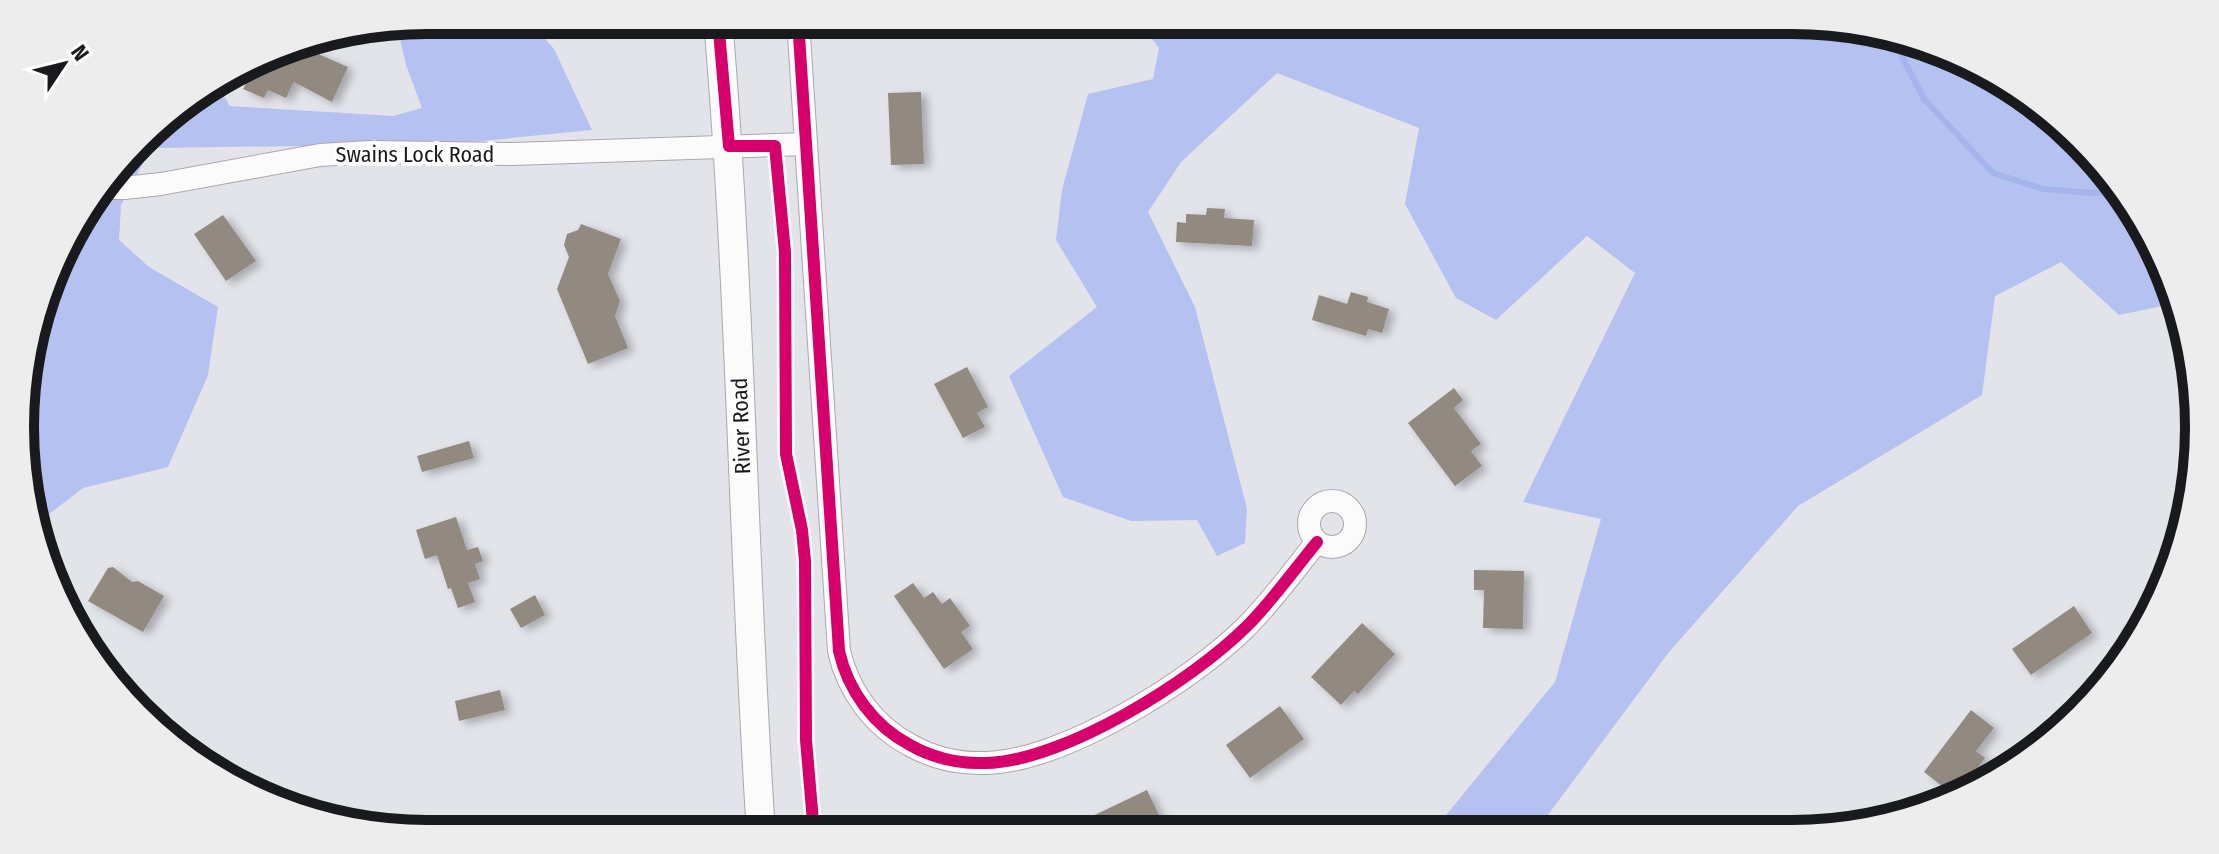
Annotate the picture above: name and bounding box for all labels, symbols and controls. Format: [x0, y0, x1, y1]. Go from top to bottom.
north arrow [24, 24, 104, 104]
text: N [65, 40, 95, 66]
street label: Swains Lock Road [336, 141, 494, 168]
street label: River Road [726, 377, 756, 475]

